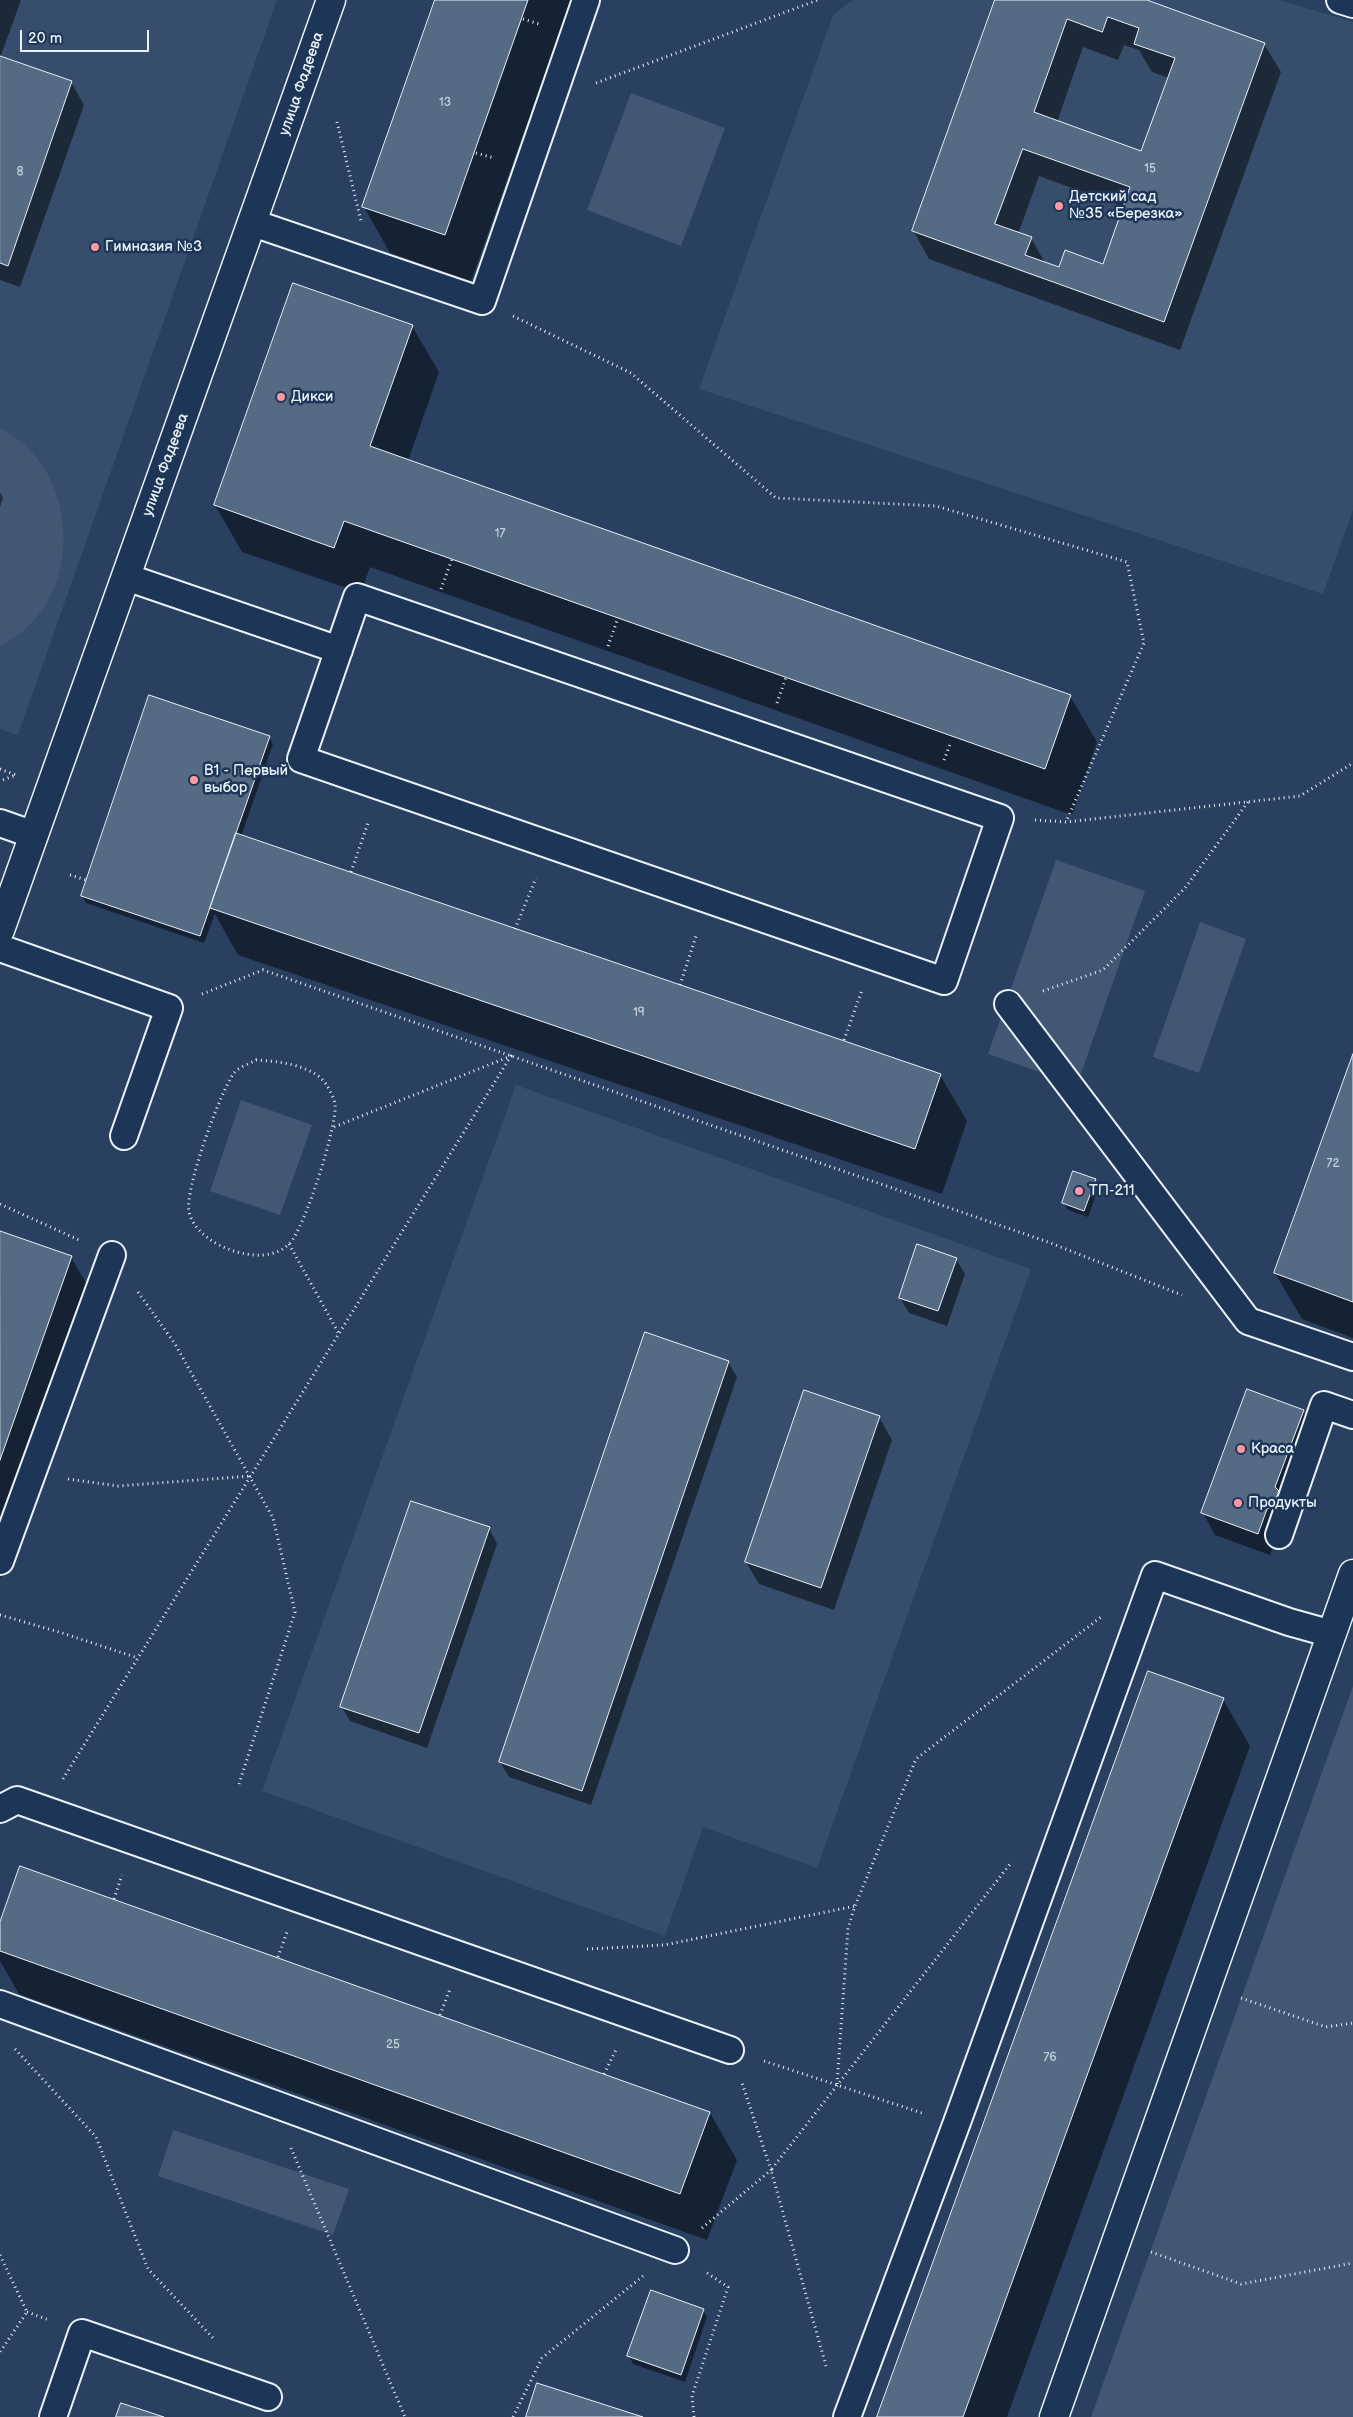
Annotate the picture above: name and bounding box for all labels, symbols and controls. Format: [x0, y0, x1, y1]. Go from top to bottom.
scale bar [22, 20, 151, 52]
text: 20 m [28, 29, 62, 48]
street label: улица Фадеева [276, 30, 328, 138]
house number: 13 [439, 96, 451, 110]
house number: 15 [1144, 162, 1156, 176]
house number: 8 [17, 165, 23, 179]
place label: Детский сад №35 «Березка» [1069, 188, 1183, 223]
marker: Детский сад №35 «Березка» [1053, 200, 1065, 212]
place label: Гимназия №3 [105, 238, 202, 256]
marker: Гимназия №3 [89, 241, 101, 253]
place label: Дикси [291, 388, 333, 406]
marker: Дикси [275, 391, 287, 403]
street label: улица Фадеева [139, 411, 193, 519]
house number: 17 [495, 527, 505, 541]
place label: В1 - Первый выбор [204, 762, 288, 797]
marker: В1 - Первый выбор [188, 774, 200, 786]
house number: 19 [633, 1006, 645, 1020]
house number: 72 [1327, 1157, 1339, 1171]
place label: ТП-211 [1089, 1182, 1135, 1200]
marker: ТП-211 [1073, 1185, 1085, 1197]
place label: Краса [1251, 1440, 1294, 1458]
marker: Краса [1235, 1443, 1247, 1455]
place label: Продукты [1248, 1494, 1317, 1512]
marker: Продукты [1232, 1497, 1244, 1509]
house number: 25 [386, 2038, 400, 2052]
house number: 76 [1043, 2051, 1057, 2065]

